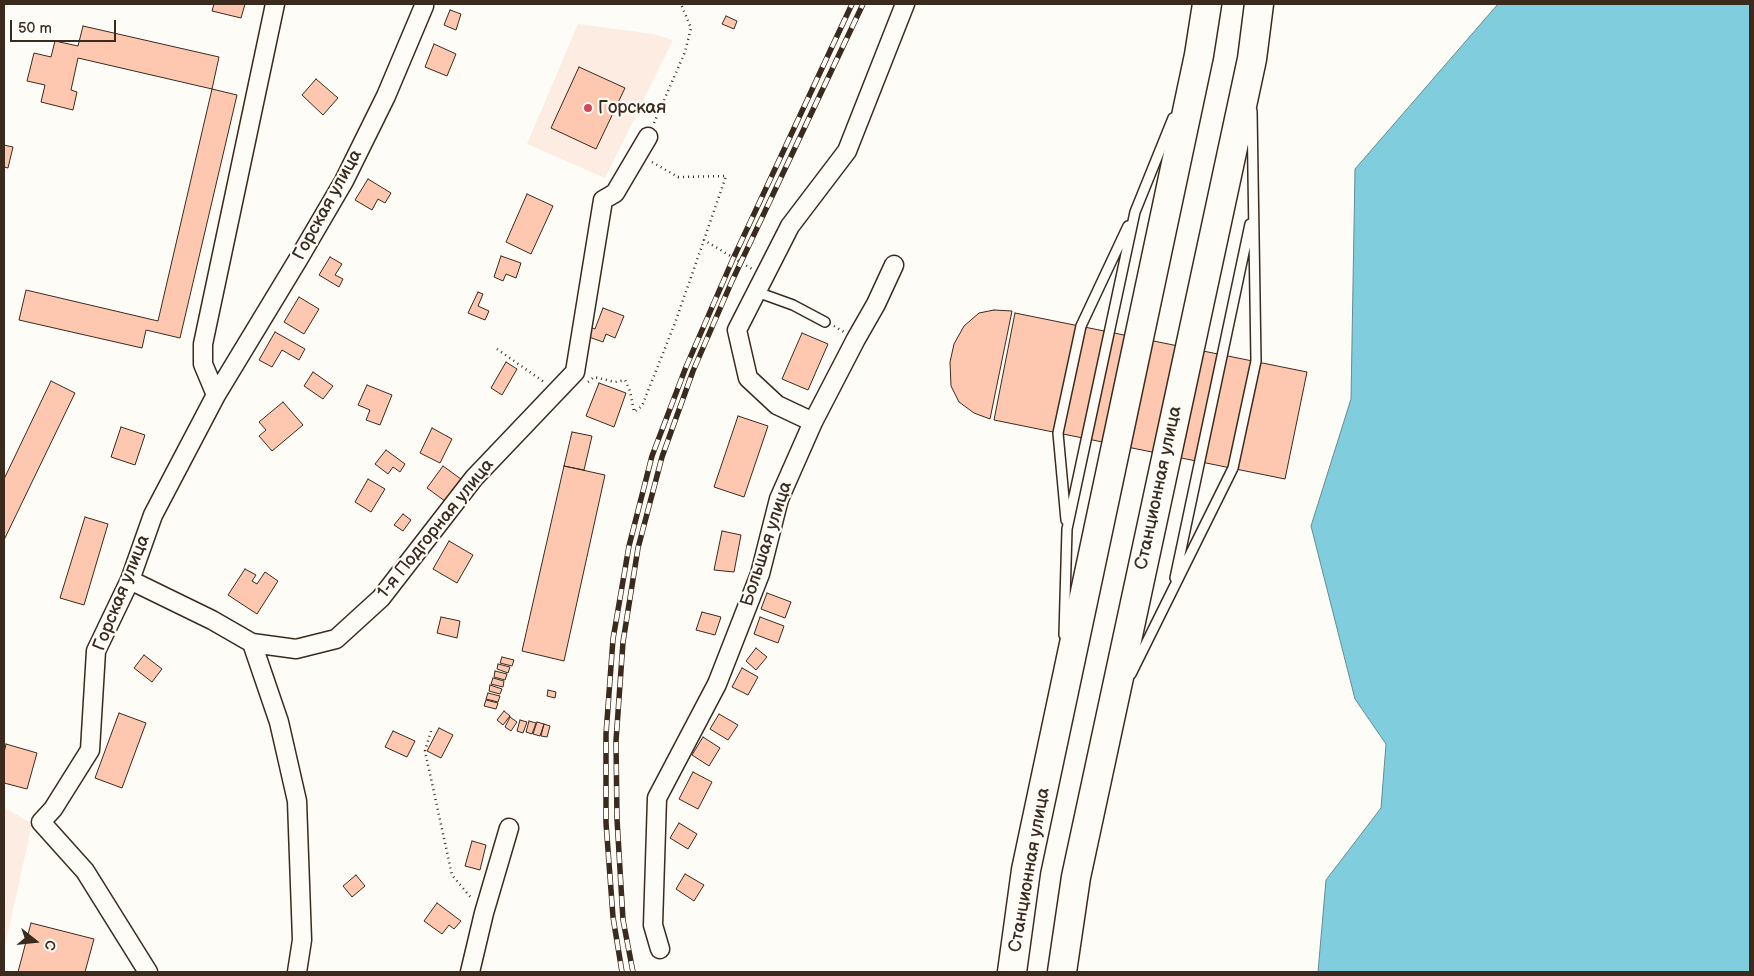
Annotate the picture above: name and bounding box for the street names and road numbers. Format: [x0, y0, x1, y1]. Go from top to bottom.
street label: Горская улица [289, 146, 367, 264]
street label: Станционная улица [1131, 404, 1187, 572]
street label: 1-я Подгорная улица [373, 455, 499, 603]
street label: Большая улица [737, 479, 797, 609]
street label: Горская улица [89, 532, 155, 654]
street label: Станционная улица [1005, 786, 1055, 954]

